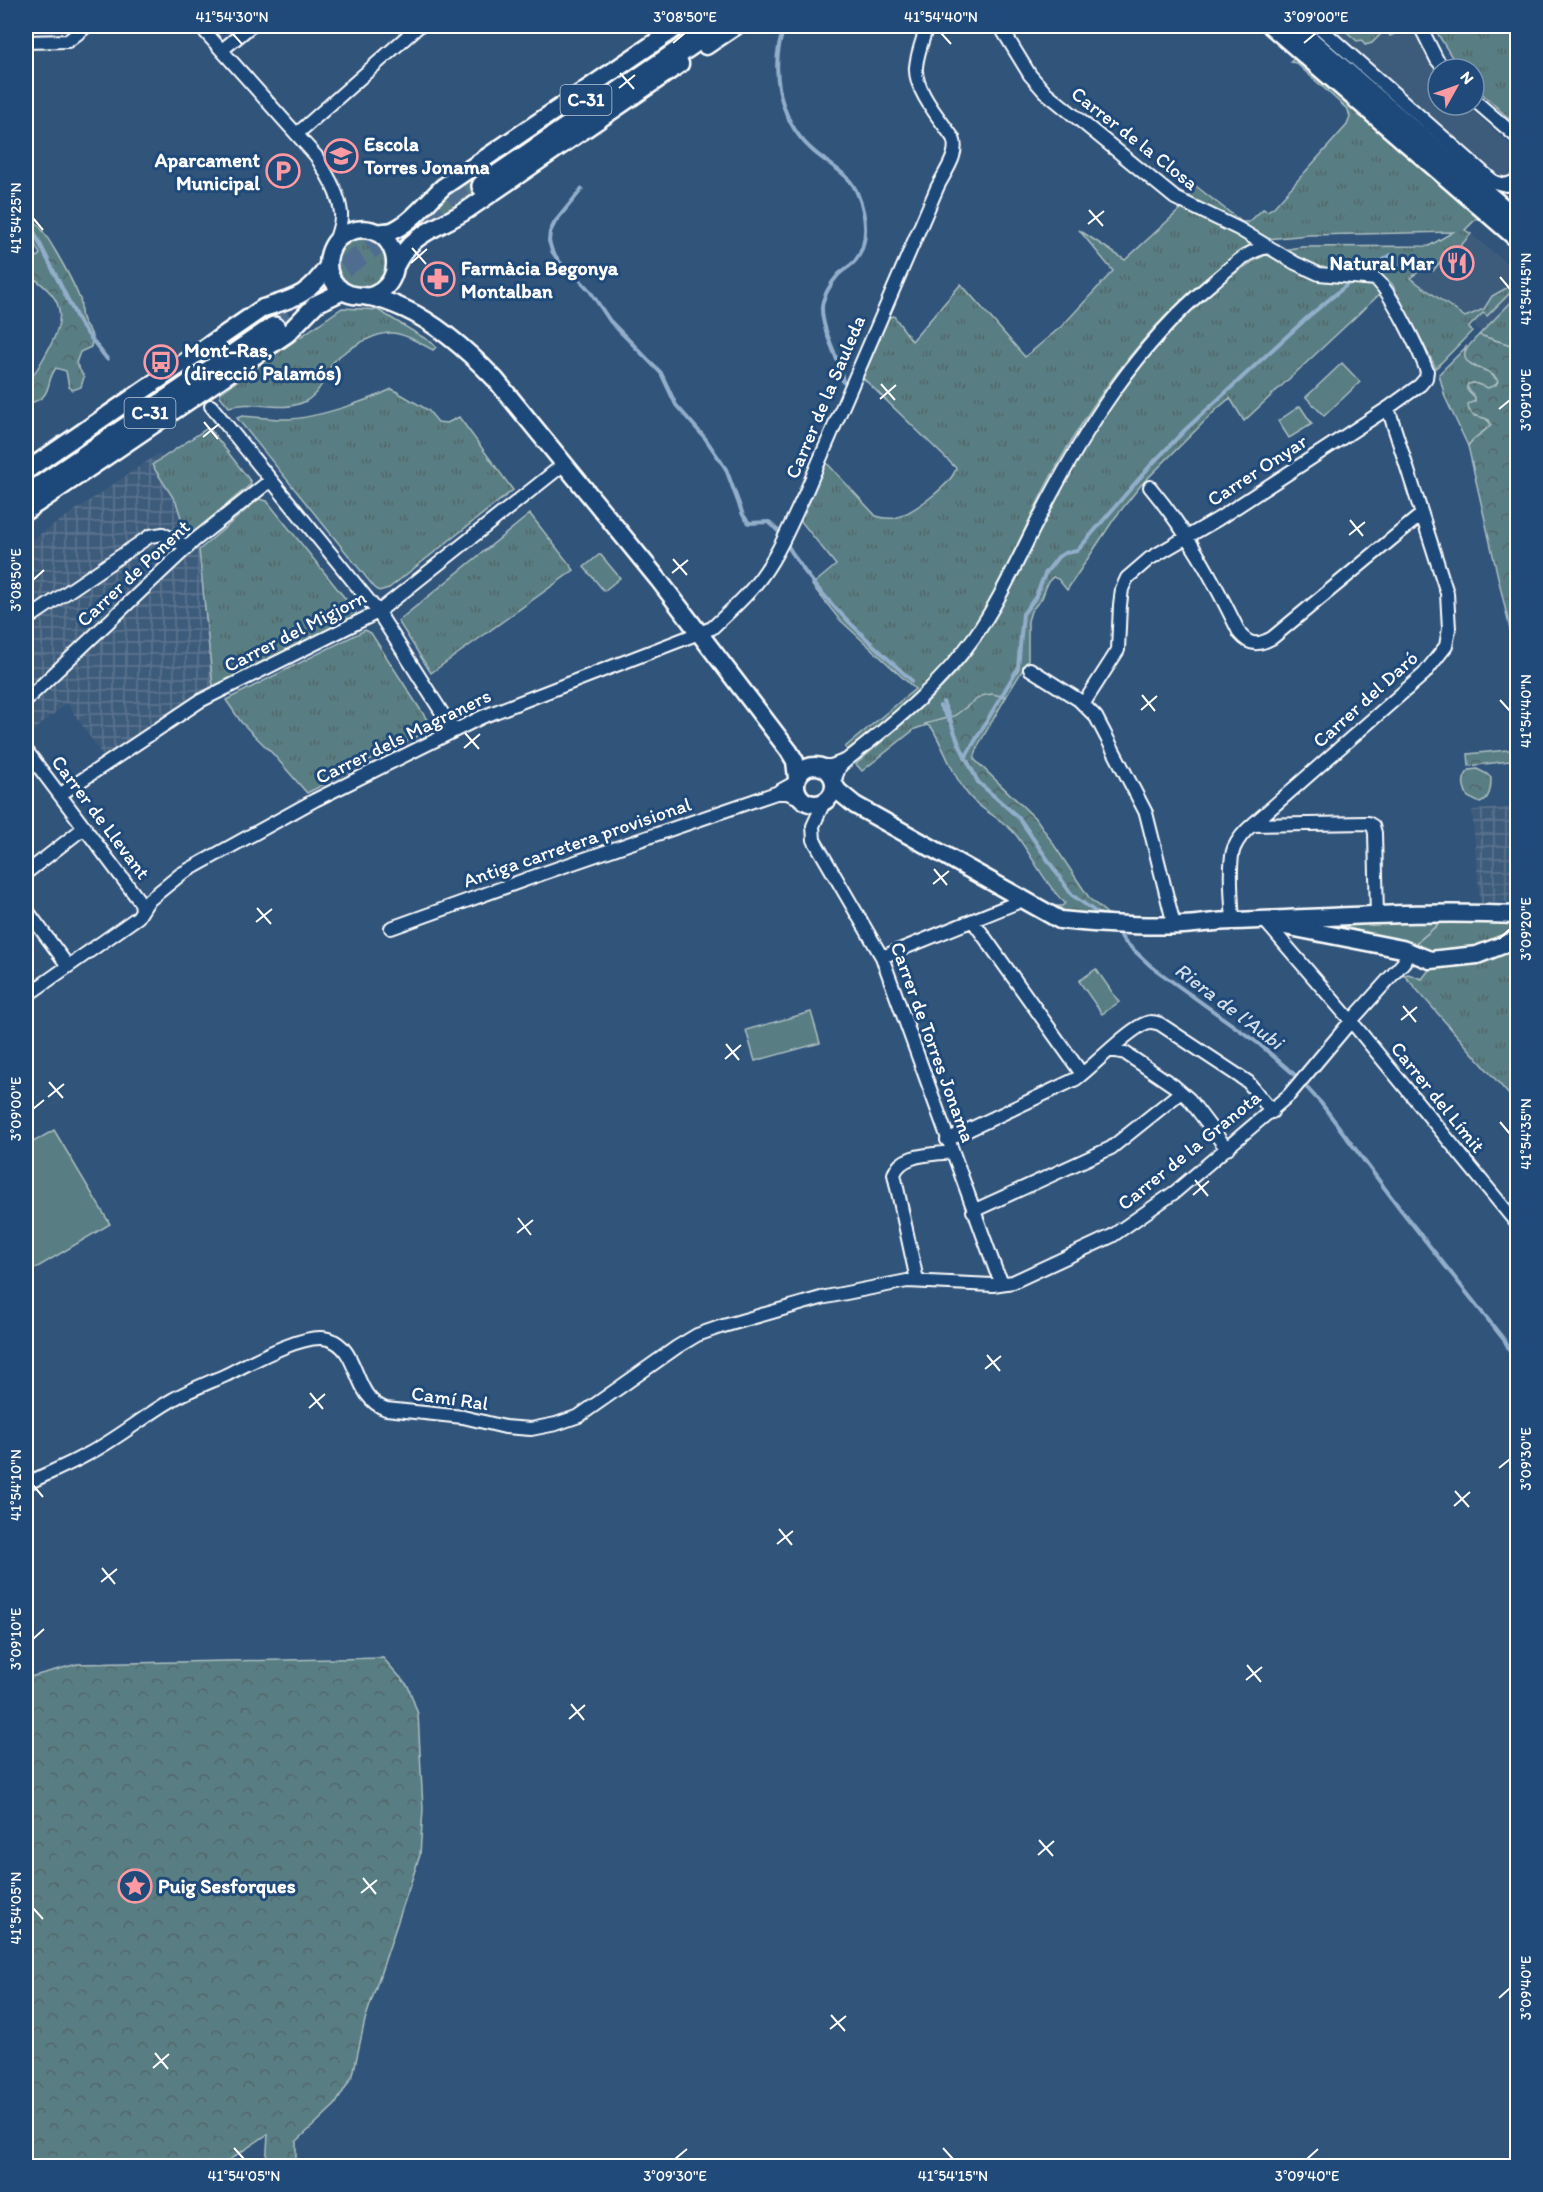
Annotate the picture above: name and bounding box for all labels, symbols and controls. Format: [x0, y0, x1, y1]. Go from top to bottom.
text: 41°54'30"N [195, 8, 269, 26]
text: 3°08'50"E [653, 8, 717, 26]
text: 41°54'40"N [904, 8, 978, 26]
text: 3°09'00"E [1284, 8, 1348, 26]
north arrow [1426, 57, 1486, 117]
text: N [1456, 67, 1478, 88]
street label: Carrer de la Closa [1067, 81, 1204, 195]
road number: C-31 [560, 85, 612, 115]
place label: Escola Torres Jonama [363, 132, 490, 179]
school or university icon: Escola Torres Jonama [323, 138, 359, 174]
place label: Aparcament Municipal [154, 148, 260, 196]
parking icon: Aparcament Municipal [265, 153, 301, 189]
text: 41°54'25"N [7, 182, 25, 254]
restaurant icon: Natural Mar [1439, 245, 1475, 281]
place label: Natural Mar [1330, 251, 1435, 275]
text: 41°54'45"N [1517, 253, 1535, 325]
place label: Farmàcia Begonya Montalban [461, 256, 619, 303]
pharmacy icon: Farmàcia Begonya Montalban [420, 261, 456, 297]
street label: Carrer de la Sauleda [780, 312, 870, 482]
place label: Mont-Ras, (direcció Palamós) [184, 338, 342, 386]
bus stop icon: Mont-Ras, (direcció Palamós) [143, 344, 179, 380]
text: 3°09'10"E [1517, 369, 1535, 431]
road number: C-31 [124, 398, 176, 428]
street label: Carrer Onyar [1203, 429, 1311, 511]
street label: Carrer de Ponent [71, 514, 195, 632]
text: 3°08'50"E [7, 548, 25, 612]
street label: Carrer del Migjorn [220, 585, 370, 677]
street label: Carrer del Daró [1307, 645, 1423, 753]
text: 41°54'40"N [1517, 674, 1535, 748]
street label: Carrer dels Magraners [311, 683, 495, 789]
street label: Carrer de Llevant [47, 750, 156, 884]
street label: Antiga carretera provisional [460, 792, 695, 892]
text: 3°09'20"E [1517, 897, 1535, 961]
street label: Carrer de Torres Jonama [886, 939, 980, 1146]
water label: Riera de l'Aubi [1170, 957, 1290, 1056]
street label: Carrer del Límit [1386, 1037, 1490, 1157]
text: 3°09'00"E [7, 1077, 25, 1141]
street label: Carrer de la Granota [1113, 1084, 1266, 1215]
text: 41°54'35"N [1517, 1098, 1535, 1170]
street label: Camí Ral [410, 1381, 490, 1415]
text: 3°09'30"E [1517, 1427, 1535, 1491]
text: 41°54'10"N [7, 1449, 25, 1521]
text: 3°09'10"E [7, 1608, 25, 1670]
place icon: Puig Sesforques [117, 1868, 153, 1904]
text: 41°54'05"N [7, 1872, 25, 1944]
place label: Puig Sesforques [158, 1874, 296, 1899]
text: 3°09'40"E [1517, 1956, 1535, 2020]
text: 41°54'05"N [208, 2167, 280, 2185]
text: 3°09'30"E [643, 2167, 707, 2185]
text: 41°54'15"N [918, 2167, 988, 2185]
text: 3°09'40"E [1275, 2167, 1339, 2185]

